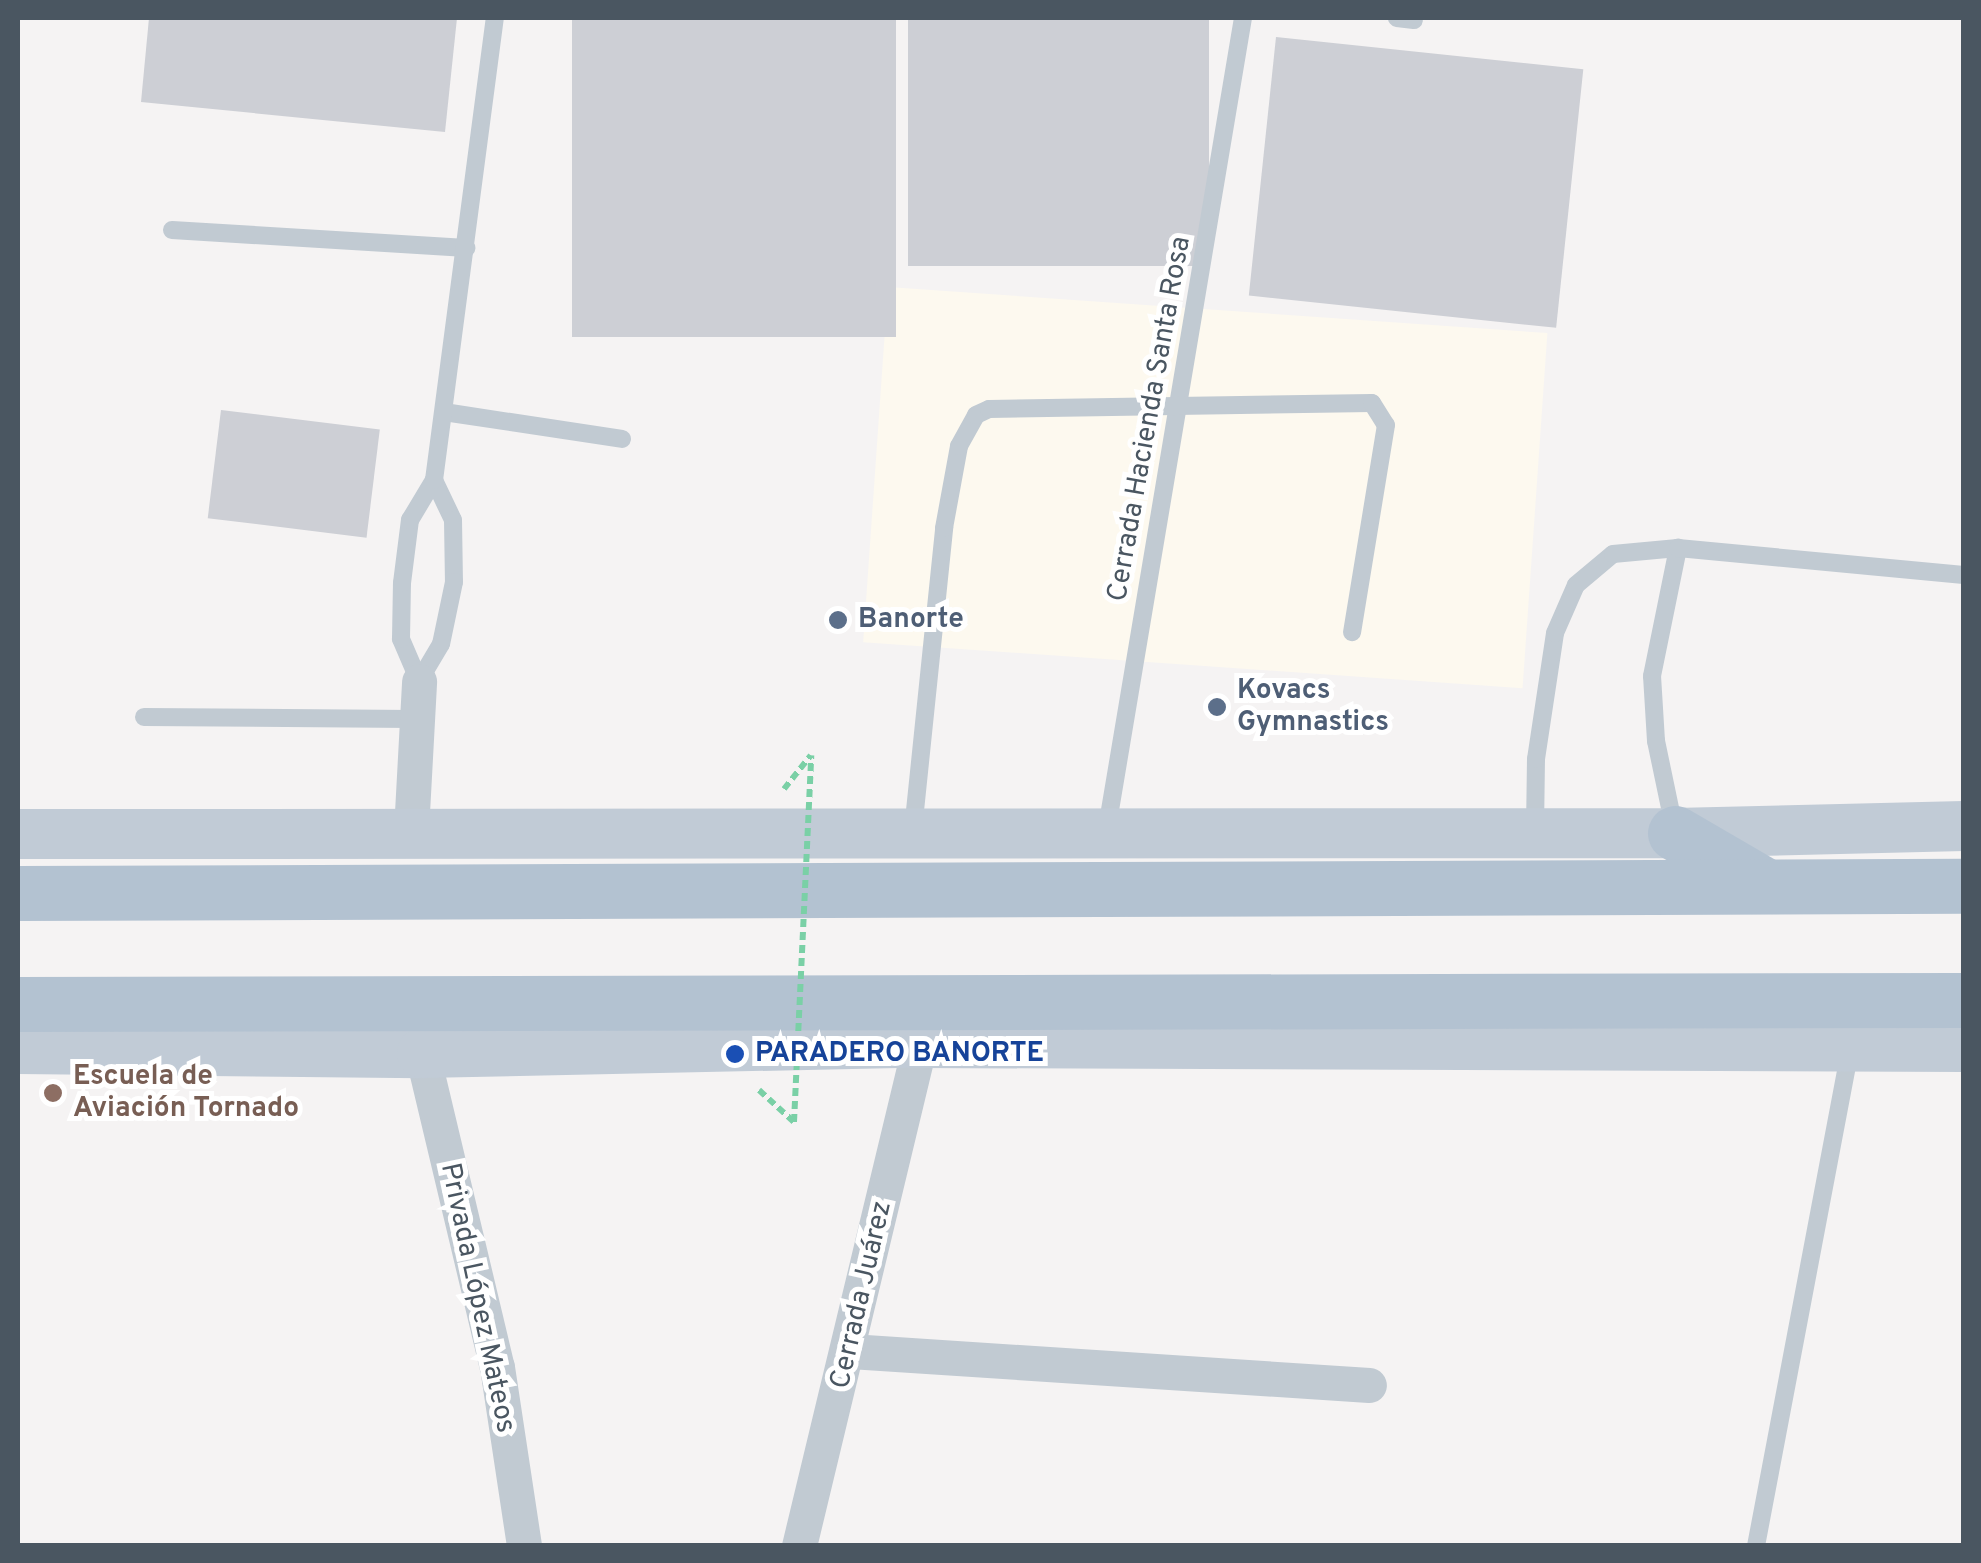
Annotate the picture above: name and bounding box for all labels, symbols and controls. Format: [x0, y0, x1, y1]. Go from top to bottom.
street label: Cerrada Hacienda Santa Rosa [1101, 234, 1199, 604]
place label: Banorte [858, 603, 964, 637]
marker: Banorte [827, 609, 849, 631]
place label: Kovacs Gymnastics [1237, 674, 1389, 740]
marker: Kovacs Gymnastics [1206, 696, 1228, 718]
place label: PARADERO BANORTE [755, 1037, 1044, 1071]
marker: PARADERO BANORTE [724, 1043, 746, 1065]
place label: Escuela de Aviación Tornado [73, 1060, 299, 1126]
marker: Escuela de Aviación Tornado [42, 1082, 64, 1104]
street label: Privada López Mateos [432, 1160, 522, 1436]
street label: Cerrada Juárez [824, 1198, 900, 1392]

